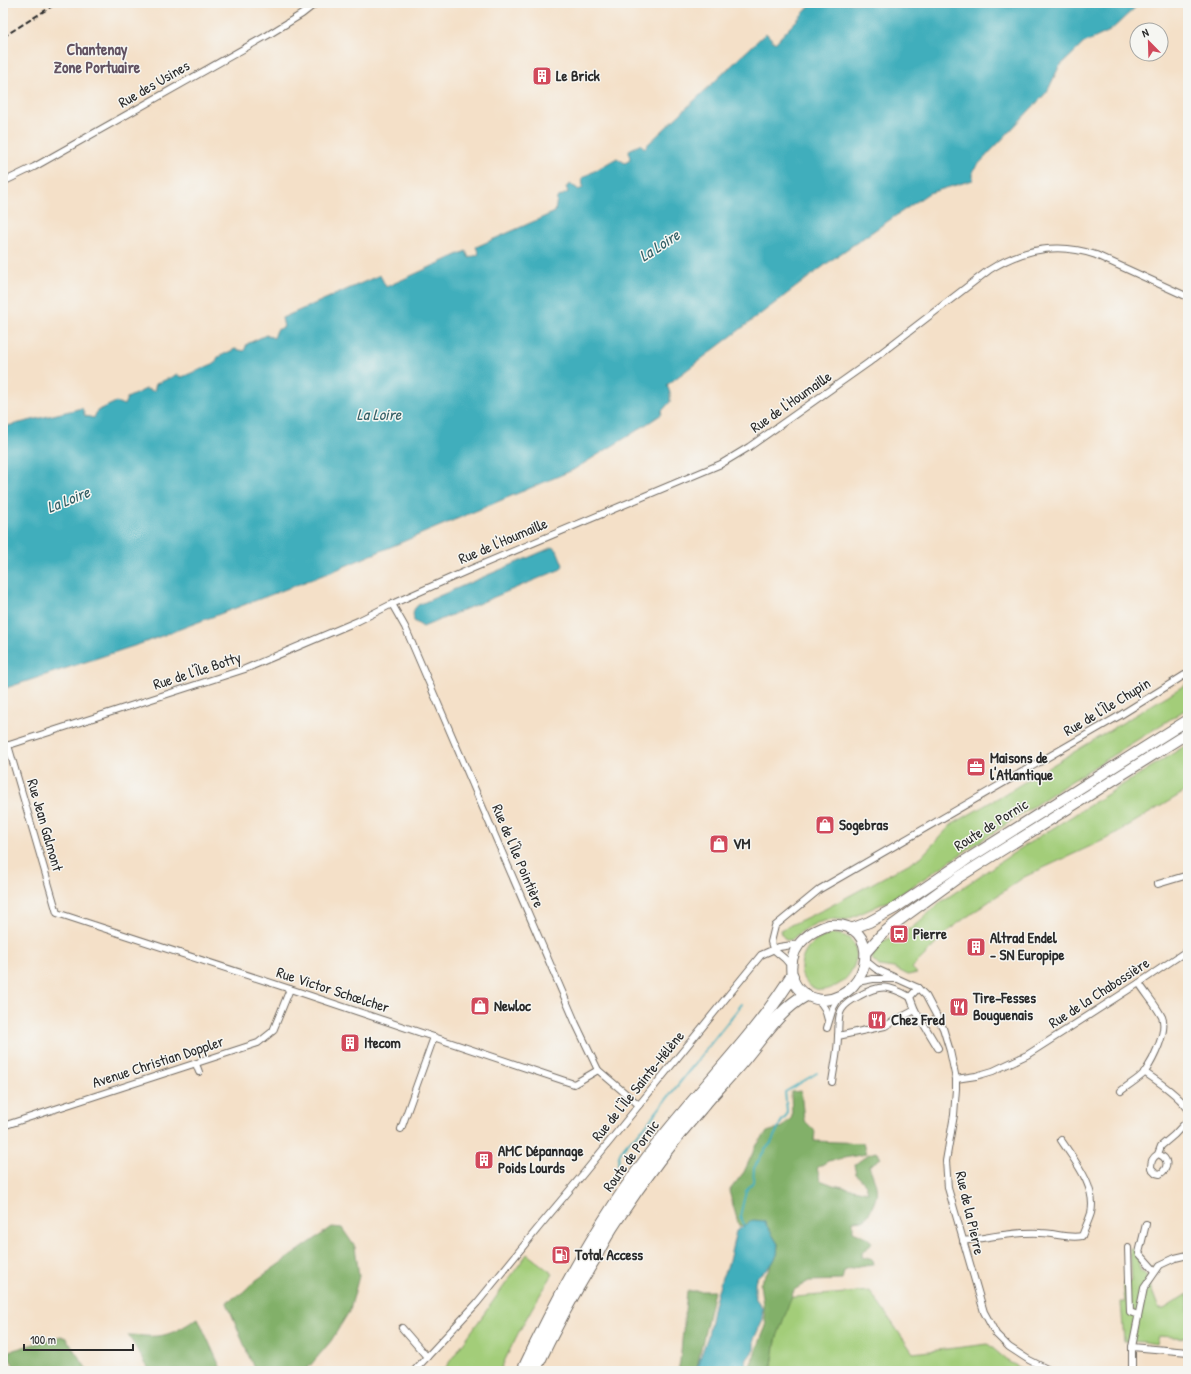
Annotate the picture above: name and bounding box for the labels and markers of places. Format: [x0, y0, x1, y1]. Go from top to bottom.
building icon: Le Brick [531, 65, 553, 87]
place label: Le Brick [556, 65, 601, 86]
place label: Maisons de l'Atlantique [990, 747, 1053, 786]
office icon: Maisons de l'Atlantique [965, 756, 987, 778]
shop icon: Sogebras [814, 814, 836, 836]
place label: Sogebras [839, 814, 888, 836]
shop icon: VM [708, 833, 730, 855]
place label: VM [733, 833, 750, 854]
bus stop icon: Pierre [888, 923, 910, 945]
place label: Pierre [913, 923, 947, 944]
place label: Altrad Endel - SN Europipe [990, 927, 1064, 966]
building icon: Altrad Endel - SN Europipe [965, 936, 987, 958]
place label: Tire-Fesses Bouguenais [972, 987, 1036, 1026]
shop icon: Newloc [469, 995, 491, 1017]
place label: Newloc [494, 995, 532, 1016]
restaurant icon: Tire-Fesses Bouguenais [948, 996, 970, 1018]
restaurant icon: Chez Fred [866, 1009, 888, 1031]
place label: Chez Fred [891, 1009, 945, 1030]
building icon: Itecom [339, 1032, 361, 1054]
place label: Itecom [364, 1032, 401, 1053]
place label: AMC Dépannage Poids Lourds [498, 1140, 583, 1178]
building icon: AMC Dépannage Poids Lourds [473, 1149, 495, 1171]
fuel station icon: Total Access [550, 1244, 572, 1266]
place label: Total Access [574, 1244, 643, 1265]

